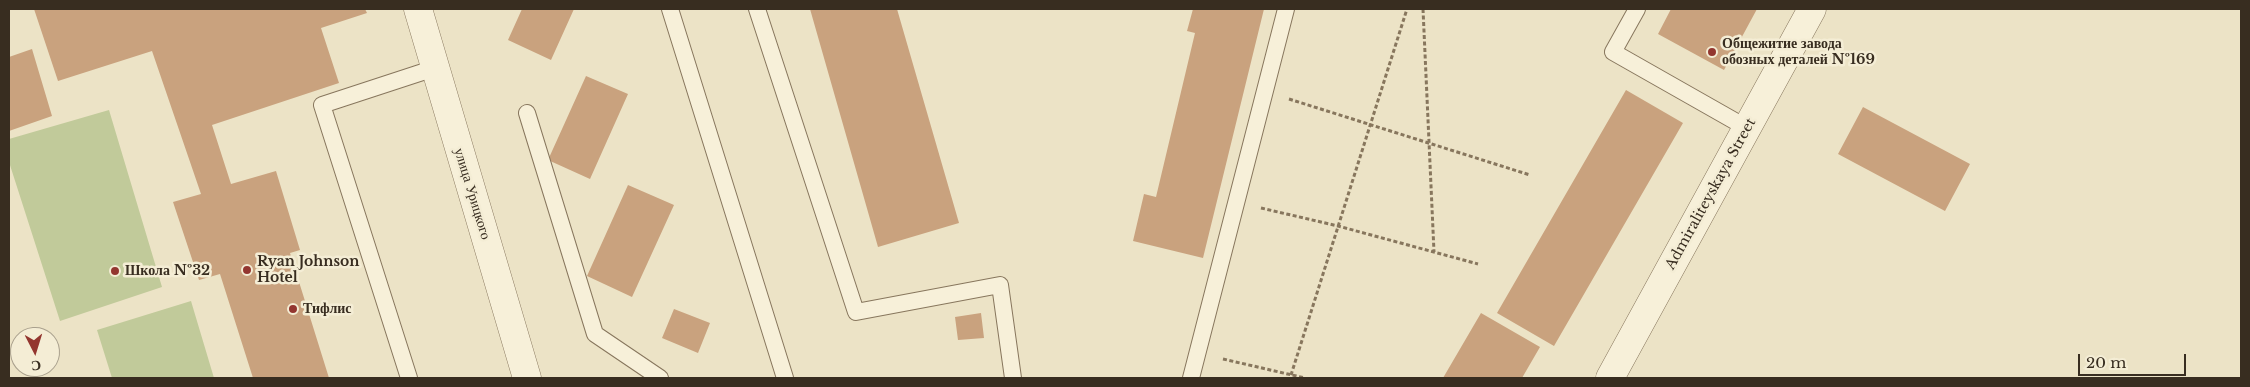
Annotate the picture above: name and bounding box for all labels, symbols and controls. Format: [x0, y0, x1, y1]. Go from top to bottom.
place label: Общежитие завода обозных деталей №169 [1722, 36, 1875, 68]
marker: Общежитие завода обозных деталей №169 [1706, 46, 1718, 58]
street label: Admiraliteyskaya Street [1662, 115, 1760, 273]
street label: улица Урицкого [450, 146, 494, 242]
place label: Ryan Johnson Hotel [257, 254, 359, 286]
place label: Школа №32 [125, 263, 210, 279]
marker: Ryan Johnson Hotel [241, 264, 253, 276]
marker: Школа №32 [109, 265, 121, 277]
place label: Тифлис [303, 301, 352, 317]
marker: Тифлис [287, 303, 299, 315]
north arrow [10, 327, 60, 377]
scale bar [2080, 344, 2188, 376]
text: 20 m [2086, 353, 2126, 372]
text: С [30, 357, 42, 375]

